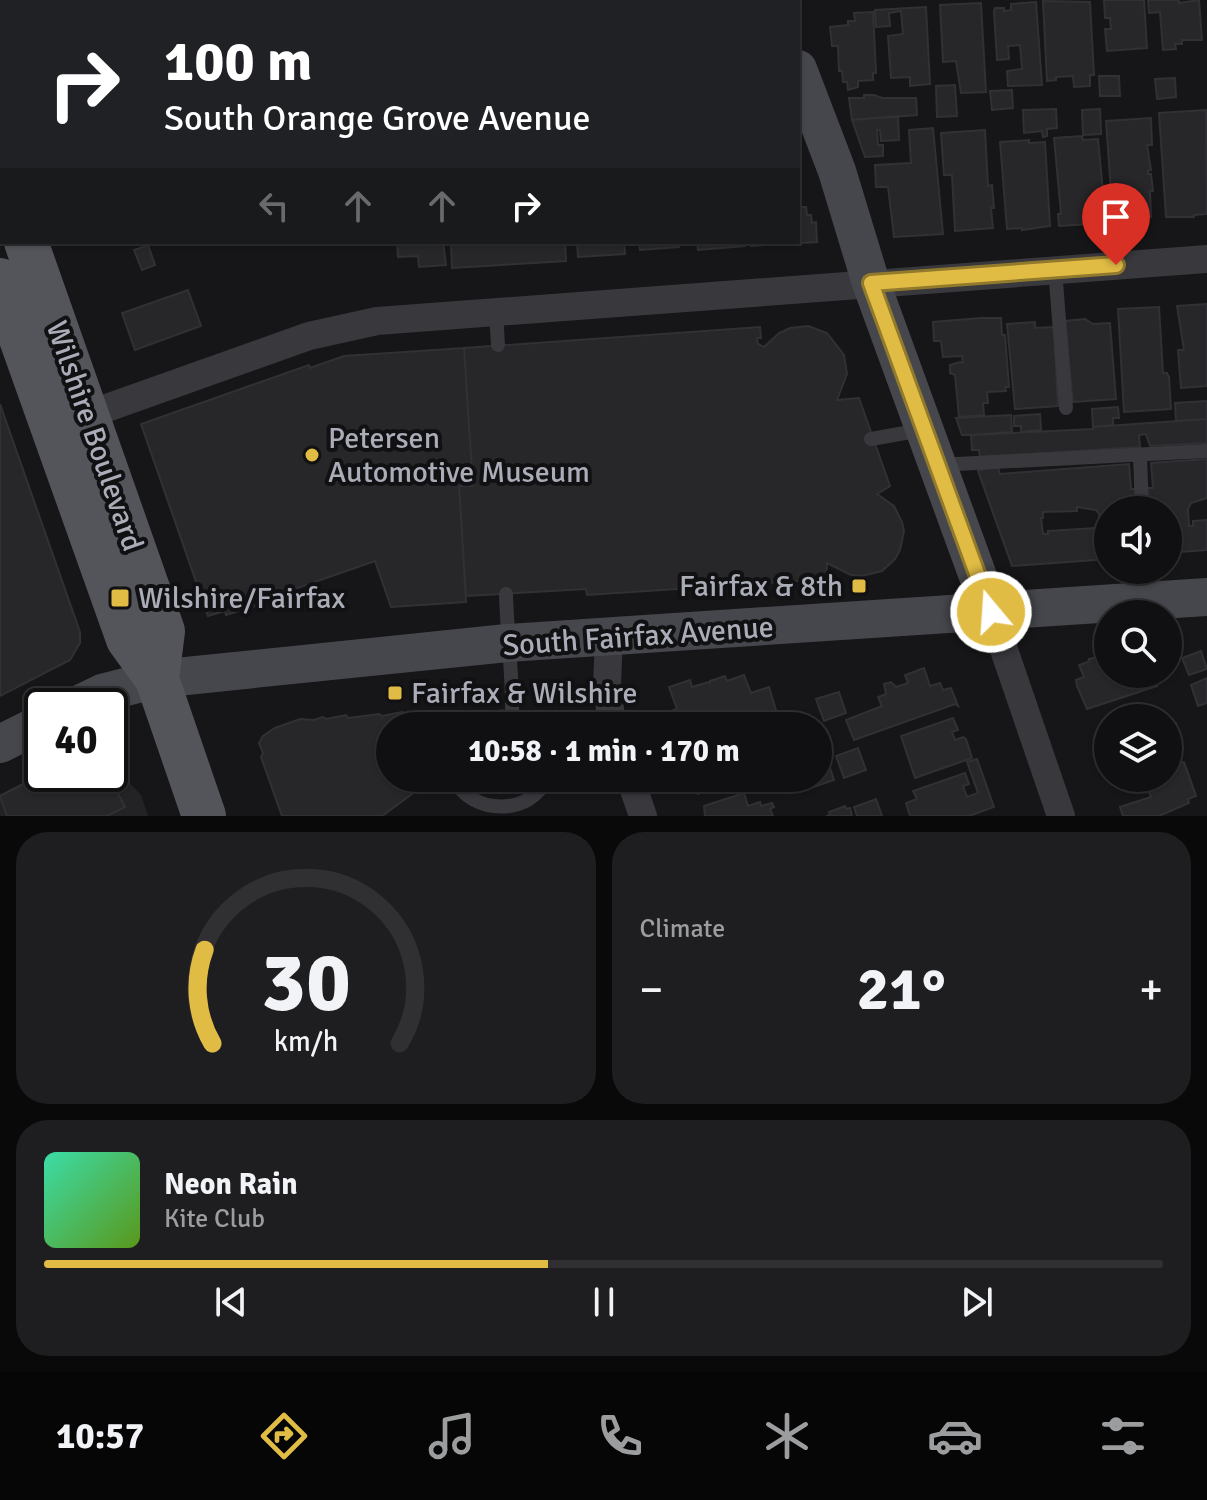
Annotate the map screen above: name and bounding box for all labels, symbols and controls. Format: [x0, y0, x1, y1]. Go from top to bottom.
text: 100 m [164, 27, 312, 96]
icon: right [32, 32, 136, 136]
text: South Orange Grove Avenue [164, 96, 591, 141]
pin [1082, 183, 1150, 265]
icon: left [252, 184, 296, 228]
icon: ahead [336, 184, 380, 228]
icon: ahead [420, 184, 464, 228]
icon: right [504, 184, 548, 228]
icon: arrive [1094, 195, 1138, 239]
street label: Wilshire Boulevard [38, 316, 151, 556]
place label: Petersen Automotive Museum [328, 420, 590, 491]
marker: Petersen Automotive Museum [303, 446, 321, 464]
map controls [1094, 496, 1182, 792]
button: sound [1094, 496, 1182, 584]
place label: Fairfax & 8th [679, 568, 843, 605]
position arrow [949, 570, 1033, 654]
marker: Fairfax & 8th [850, 577, 868, 595]
place label: Wilshire/Fairfax [138, 580, 345, 617]
marker: Wilshire/Fairfax [109, 587, 131, 609]
button: search [1094, 600, 1182, 688]
street label: South Fairfax Avenue [501, 609, 775, 664]
place label: Fairfax & Wilshire [411, 675, 637, 712]
marker: Fairfax & Wilshire [386, 684, 404, 702]
speed limit sign: 40 [24, 688, 128, 792]
button: layers [1094, 704, 1182, 792]
text: 10:58 · 1 min · 170 m [468, 733, 740, 770]
text: Climate [640, 913, 725, 945]
text: 30 [261, 932, 351, 1034]
text: 21° [857, 953, 946, 1027]
text: − [640, 963, 663, 1017]
text: + [1139, 963, 1163, 1017]
text: km/h [273, 1024, 338, 1059]
text: Neon Rain [164, 1166, 298, 1203]
text: Kite Club [164, 1203, 265, 1235]
icon: previous [209, 1280, 253, 1324]
icon: pause [582, 1280, 626, 1324]
icon: next [955, 1280, 999, 1324]
icon: directions [256, 1408, 312, 1464]
icon: music [424, 1408, 480, 1464]
icon: phone [592, 1408, 648, 1464]
icon: climate [759, 1408, 815, 1464]
icon: car [927, 1408, 983, 1464]
icon: filters [1095, 1408, 1151, 1464]
text: 10:57 [56, 1414, 144, 1459]

